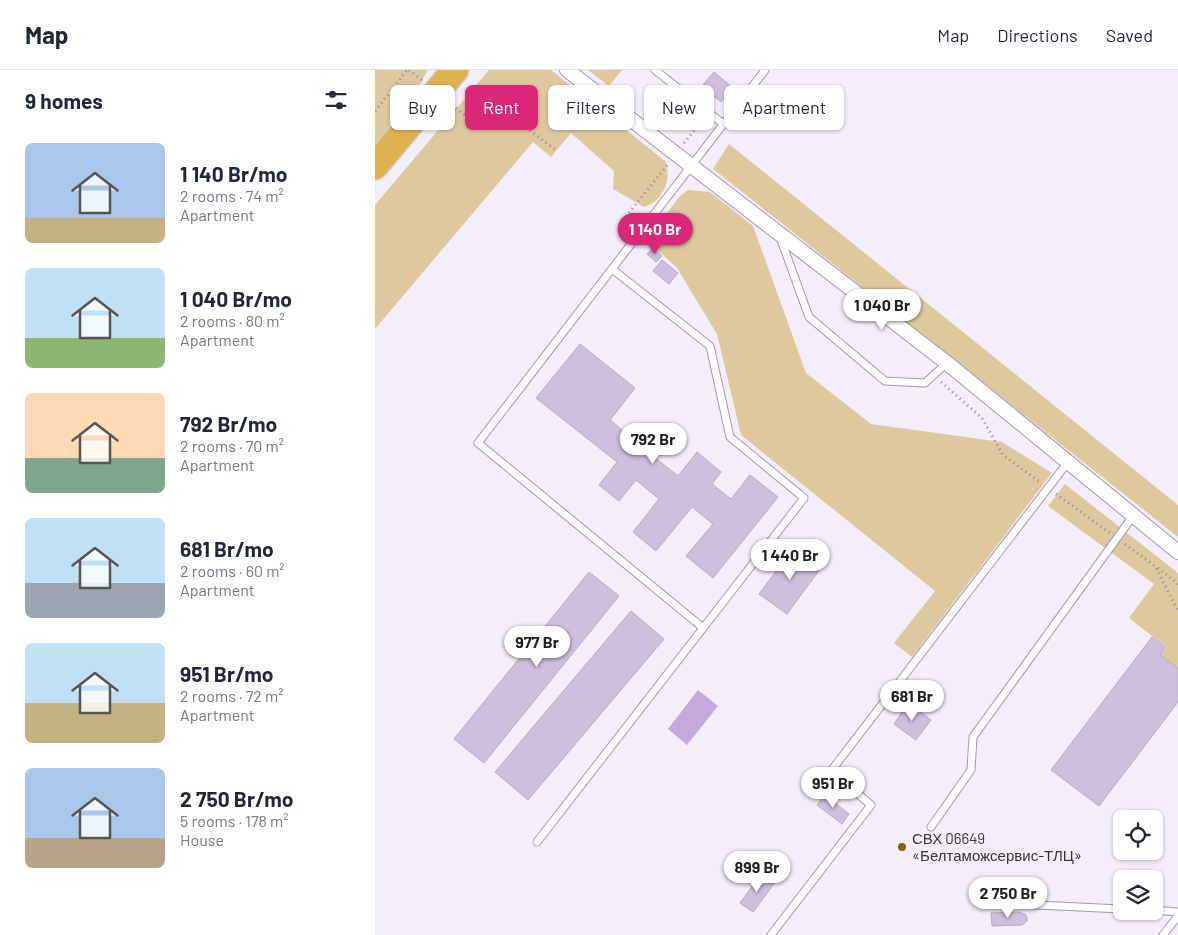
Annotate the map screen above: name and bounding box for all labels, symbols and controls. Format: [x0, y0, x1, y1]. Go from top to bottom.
text: Map [25, 20, 68, 49]
text: Map [937, 24, 969, 46]
text: Directions [997, 24, 1078, 46]
text: Saved [1106, 24, 1153, 46]
chip: Buy [390, 85, 455, 130]
chip: Rent [465, 85, 538, 130]
chip: Filters [548, 85, 634, 130]
chip: New [644, 85, 714, 130]
chip: Apartment [724, 85, 844, 130]
icon: filters [322, 86, 350, 114]
text: 9 homes [25, 88, 103, 113]
text: 1 140 Br/mo [180, 161, 288, 186]
icon: home [65, 163, 125, 223]
text: 2 rooms · 74 m² [180, 186, 284, 205]
text: Apartment [180, 205, 255, 224]
pin: 1 140 Br [603, 212, 707, 255]
text: 1 140 Br [629, 219, 681, 238]
text: 1 040 Br/mo [180, 286, 292, 311]
icon: home [65, 288, 125, 348]
pin: 1 040 Br [830, 288, 934, 331]
text: 1 040 Br [854, 295, 910, 314]
text: 2 rooms · 80 m² [180, 311, 285, 330]
text: Apartment [180, 330, 255, 349]
text: 792 Br/mo [180, 411, 277, 436]
icon: home [65, 413, 125, 473]
pin: 792 Br [612, 422, 694, 465]
text: 792 Br [631, 429, 675, 448]
text: 2 rooms · 70 m² [180, 436, 284, 455]
text: Apartment [180, 455, 255, 474]
text: 681 Br/mo [180, 536, 274, 561]
icon: home [65, 538, 125, 598]
pin: 1 440 Br [738, 538, 842, 581]
text: 1 440 Br [762, 545, 818, 564]
text: 2 rooms · 60 m² [180, 561, 285, 580]
text: Apartment [180, 580, 255, 599]
pin: 977 Br [496, 626, 578, 668]
text: 977 Br [515, 632, 559, 651]
text: 951 Br/mo [180, 661, 273, 686]
icon: home [65, 663, 125, 723]
pin: 681 Br [871, 680, 953, 722]
text: 2 rooms · 72 m² [180, 686, 283, 705]
text: 681 Br [891, 686, 933, 705]
text: Apartment [180, 705, 255, 724]
pin: 951 Br [792, 766, 874, 809]
text: 951 Br [812, 773, 854, 792]
text: 2 750 Br/mo [180, 786, 293, 811]
icon: home [65, 788, 125, 848]
map controls [1113, 810, 1163, 920]
button: locate [1113, 810, 1163, 860]
text: 5 rooms · 178 m² [180, 811, 288, 830]
place label: СВХ 06649 «Белтаможсервис-ТЛЦ» [912, 829, 1082, 864]
text: House [180, 830, 224, 849]
marker: СВХ 06649 «Белтаможсервис-ТЛЦ» [896, 841, 908, 853]
pin: 899 Br [716, 850, 798, 893]
text: 899 Br [735, 857, 779, 876]
button: layers [1113, 870, 1163, 920]
pin: 2 750 Br [956, 876, 1060, 919]
text: 2 750 Br [979, 883, 1037, 902]

